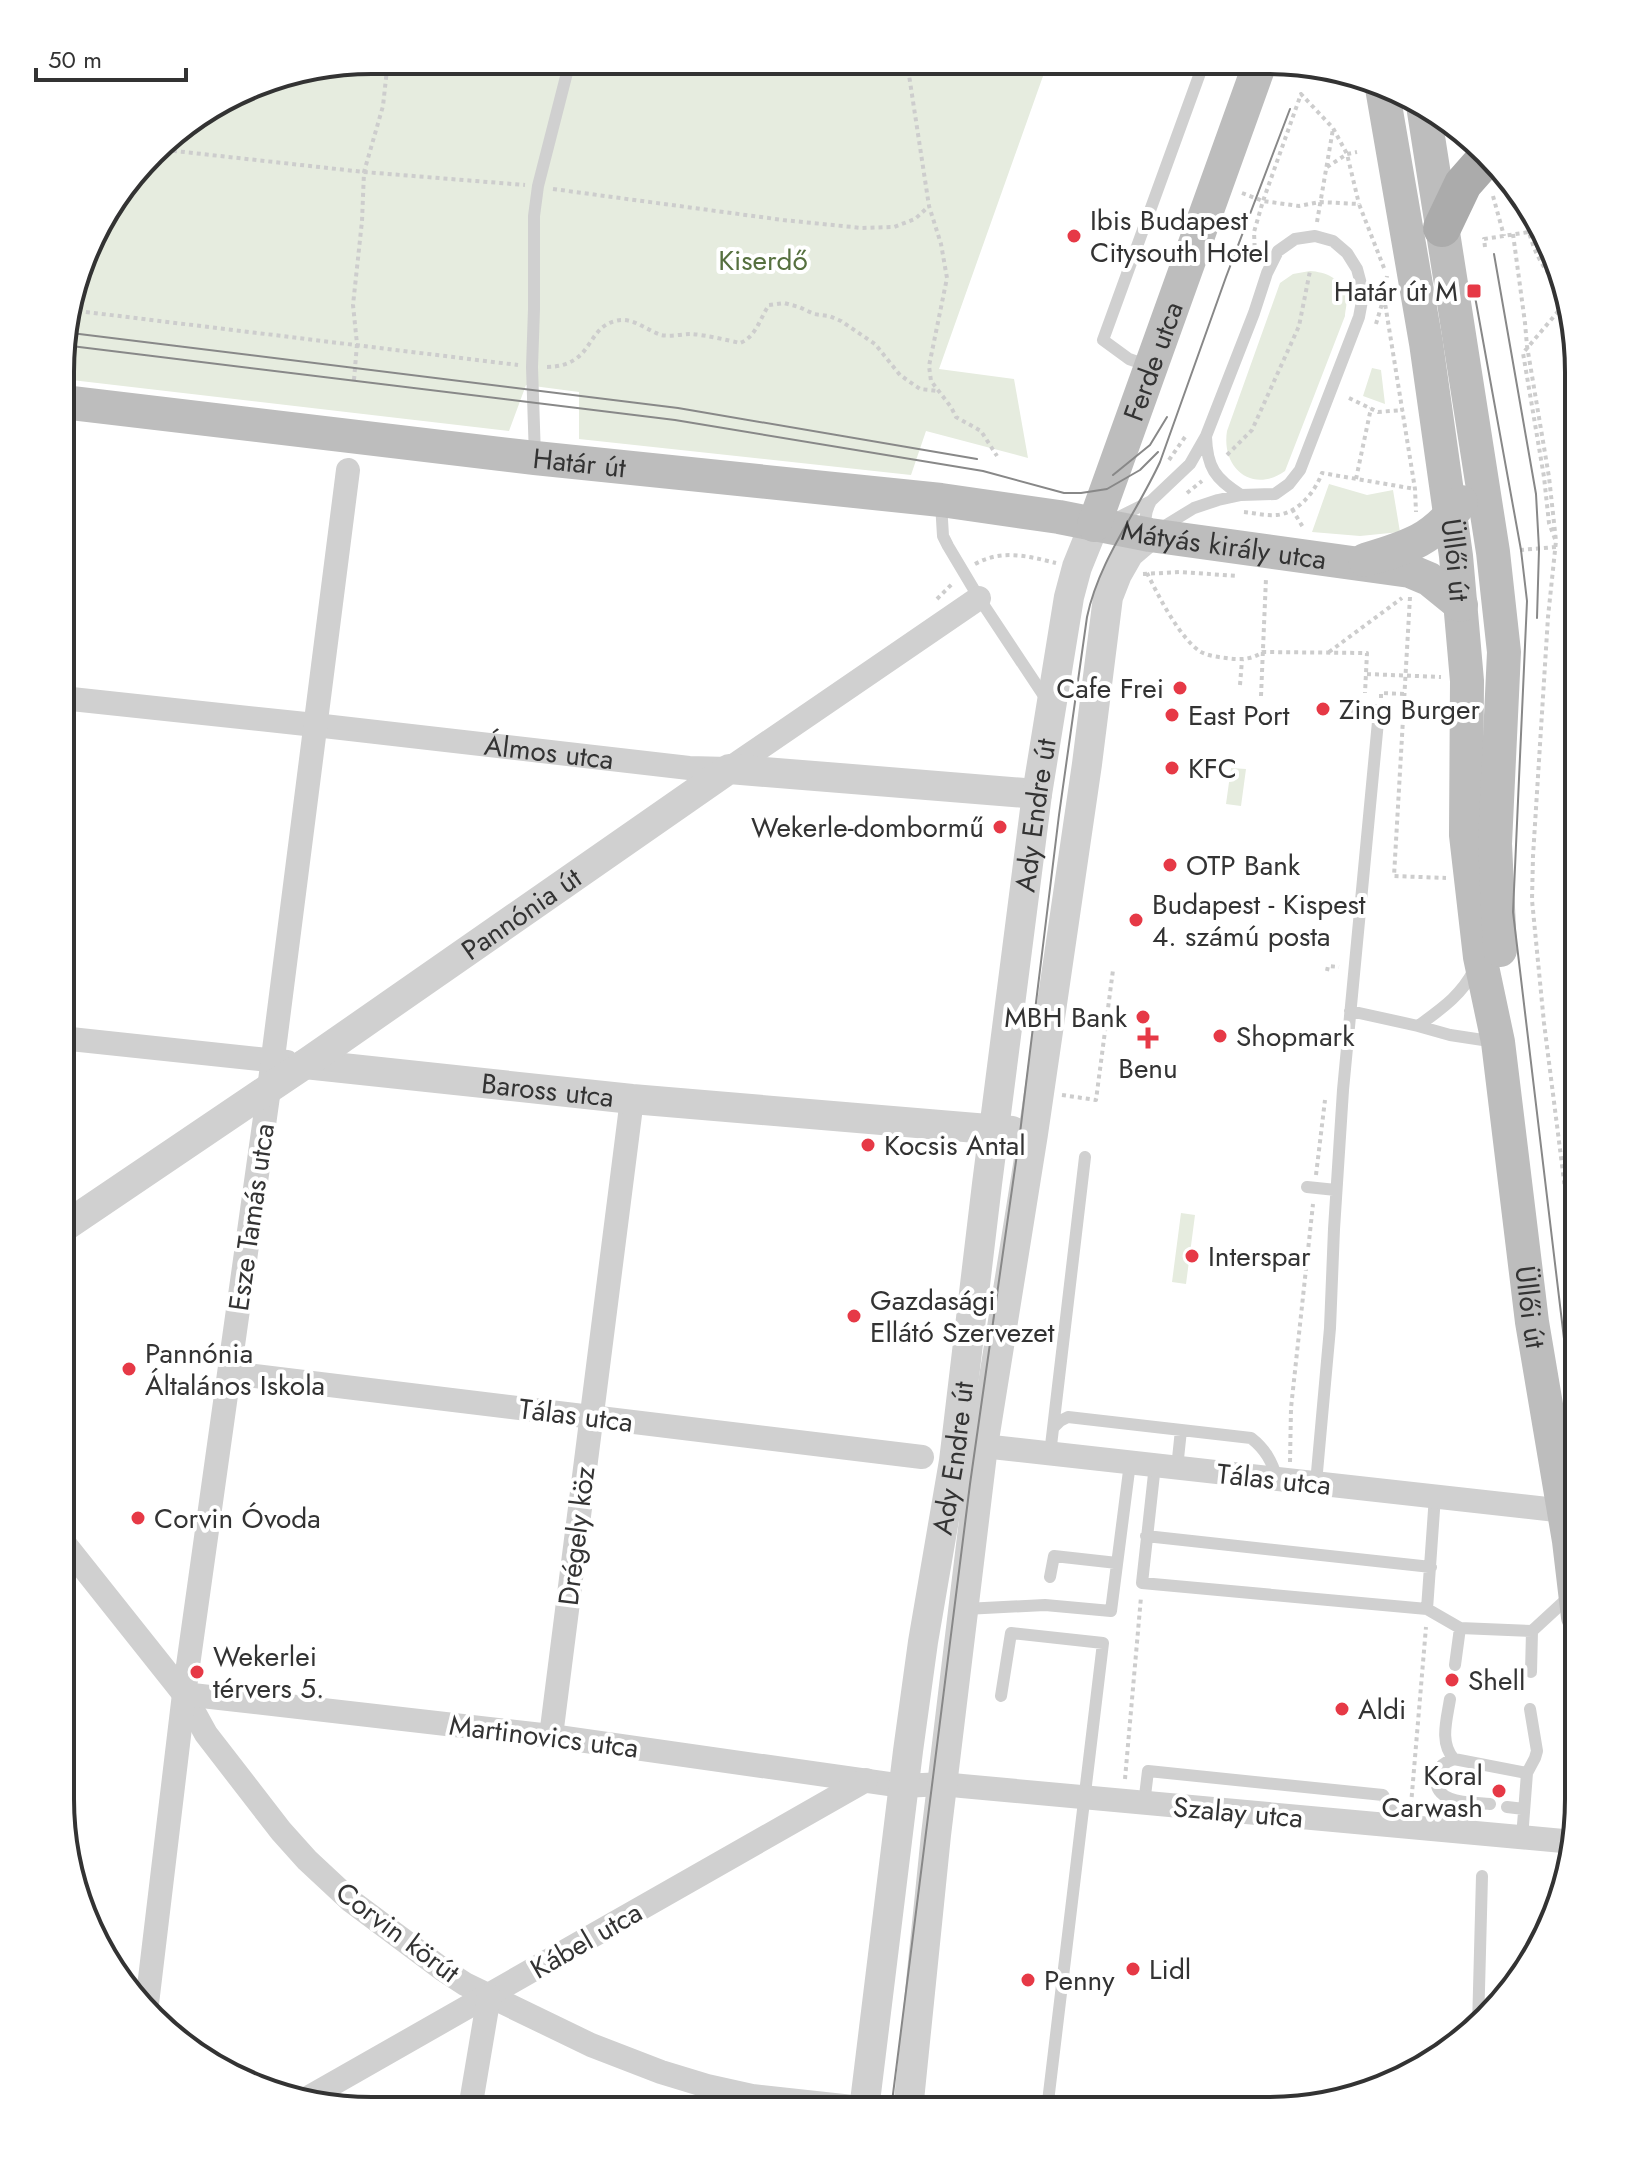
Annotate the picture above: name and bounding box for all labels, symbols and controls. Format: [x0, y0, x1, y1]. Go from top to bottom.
scale bar [36, 32, 186, 82]
text: 50 m [48, 42, 102, 77]
place label: Ibis Budapest Citysouth Hotel [1090, 200, 1269, 273]
marker: Ibis Budapest Citysouth Hotel [1065, 227, 1083, 245]
park label: Kiserdő [718, 240, 808, 281]
place label: Határ út M [1334, 271, 1458, 312]
marker: Határ út M [1465, 282, 1483, 300]
street label: Ferde utca [1113, 296, 1194, 427]
street label: Határ út [531, 438, 628, 488]
street label: Mátyás király utca [1118, 510, 1329, 580]
street label: Üllői út [1430, 516, 1480, 603]
place label: Cafe Frei [1056, 668, 1164, 709]
marker: Cafe Frei [1171, 679, 1189, 697]
place label: Zing Burger [1339, 689, 1480, 730]
place label: East Port [1188, 695, 1290, 736]
marker: Zing Burger [1314, 700, 1332, 718]
marker: East Port [1163, 706, 1181, 724]
street label: Álmos utca [482, 725, 616, 780]
street label: Ady Endre út [1005, 735, 1067, 895]
place label: KFC [1188, 748, 1237, 789]
marker: KFC [1163, 759, 1181, 777]
place label: Wekerle-dombormű [751, 807, 984, 848]
marker: Wekerle-dombormű [991, 818, 1009, 836]
place label: OTP Bank [1186, 845, 1301, 886]
marker: OTP Bank [1161, 856, 1179, 874]
street label: Pannónia út [453, 858, 590, 970]
place label: Budapest - Kispest 4. számú posta [1152, 884, 1366, 957]
marker: Budapest - Kispest 4. számú posta [1127, 911, 1145, 929]
place label: MBH Bank [1004, 997, 1128, 1038]
marker: MBH Bank [1134, 1008, 1152, 1026]
place label: Shopmark [1236, 1016, 1355, 1057]
marker: Shopmark [1211, 1027, 1229, 1045]
marker: Benu [1139, 1029, 1157, 1047]
place label: Benu [1118, 1048, 1178, 1089]
street label: Baross utca [479, 1063, 616, 1118]
street label: Esze Tamás utca [218, 1121, 285, 1314]
place label: Kocsis Antal [884, 1125, 1026, 1166]
marker: Kocsis Antal [859, 1136, 877, 1154]
place label: Interspar [1208, 1236, 1311, 1277]
marker: Interspar [1183, 1247, 1201, 1265]
street label: Üllői út [1504, 1263, 1556, 1352]
place label: Gazdasági Ellátó Szervezet [870, 1280, 1055, 1353]
marker: Gazdasági Ellátó Szervezet [845, 1307, 863, 1325]
place label: Pannónia Általános Iskola [145, 1333, 325, 1406]
marker: Pannónia Általános Iskola [120, 1360, 138, 1378]
street label: Ady Endre út [922, 1379, 984, 1538]
street label: Tálas utca [517, 1388, 635, 1443]
street label: Tálas utca [1215, 1453, 1333, 1506]
street label: Drégely köz [548, 1464, 605, 1608]
place label: Corvin Óvoda [154, 1498, 321, 1539]
marker: Corvin Óvoda [129, 1509, 147, 1527]
place label: Wekerlei térvers 5. [213, 1636, 324, 1709]
place label: Shell [1468, 1660, 1525, 1701]
marker: Wekerlei térvers 5. [188, 1663, 206, 1681]
marker: Shell [1443, 1671, 1461, 1689]
place label: Aldi [1358, 1689, 1406, 1730]
marker: Aldi [1333, 1700, 1351, 1718]
street label: Martinovics utca [447, 1705, 641, 1768]
place label: Koral Carwash [1381, 1755, 1483, 1828]
marker: Koral Carwash [1490, 1782, 1508, 1800]
street label: Szalay utca [1171, 1786, 1305, 1839]
street label: Corvin körút [327, 1872, 468, 1993]
street label: Kábel utca [523, 1892, 650, 1989]
place label: Lidl [1149, 1949, 1191, 1990]
place label: Penny [1044, 1960, 1115, 2001]
marker: Lidl [1124, 1960, 1142, 1978]
marker: Penny [1019, 1971, 1037, 1989]

